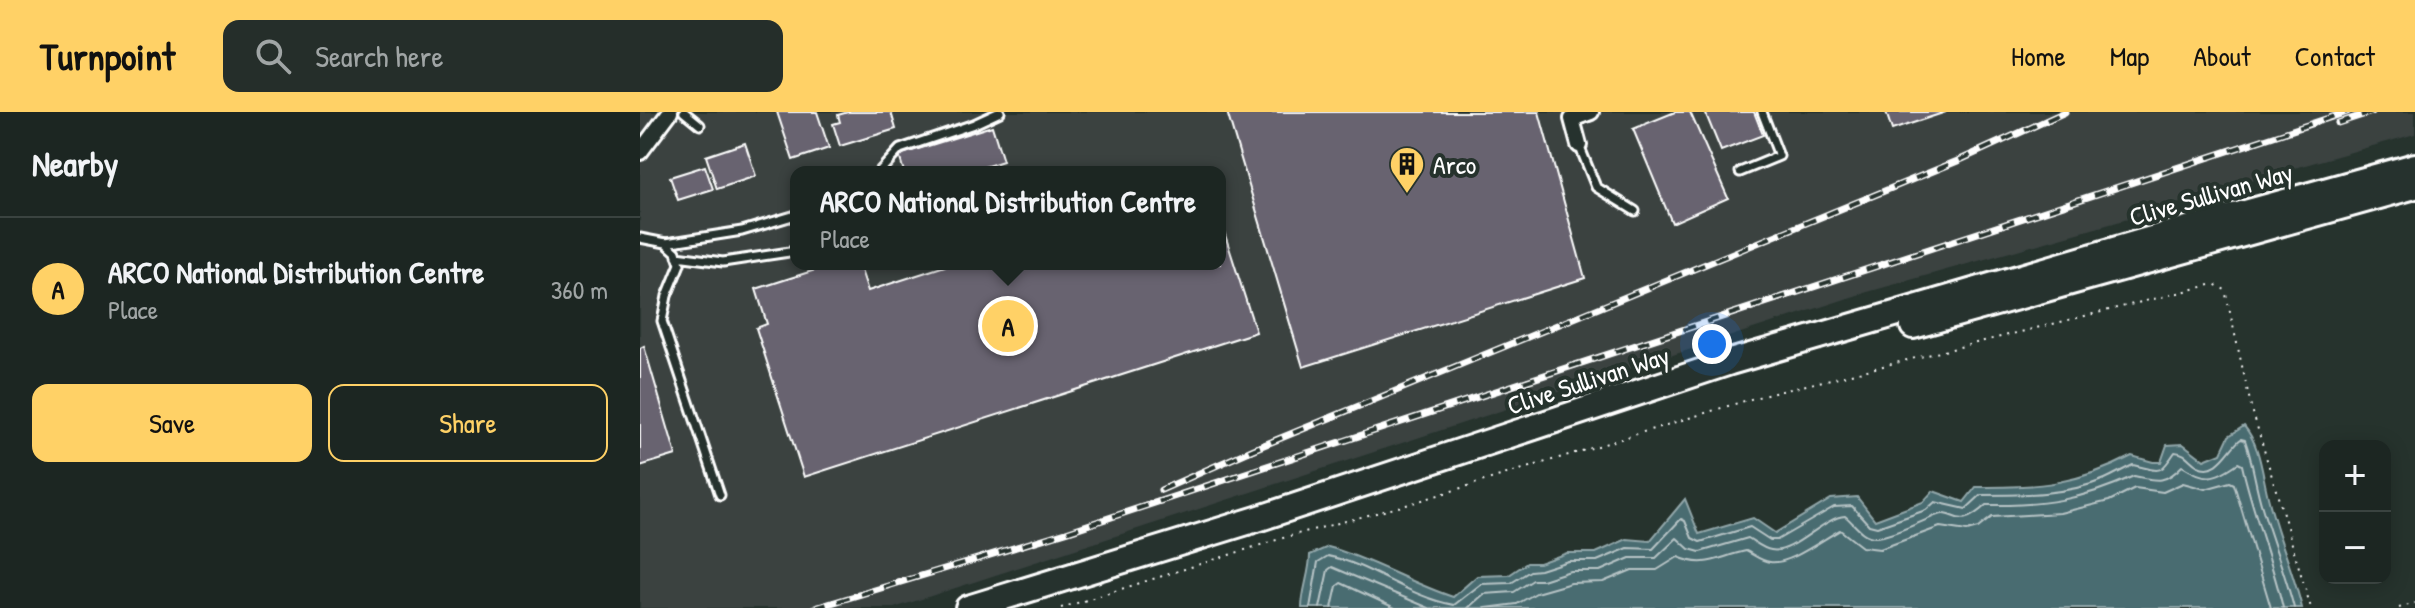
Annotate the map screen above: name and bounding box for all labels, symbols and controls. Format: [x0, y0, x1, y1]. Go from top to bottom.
search box [223, 20, 783, 92]
text: Turnpoint [40, 30, 175, 82]
icon: search [251, 34, 295, 78]
text: Search here [315, 36, 443, 76]
text: Home [2011, 37, 2066, 75]
text: Map [2110, 37, 2149, 75]
text: About [2193, 37, 2251, 75]
text: Contact [2295, 37, 2375, 75]
text: Nearby [32, 141, 118, 187]
building icon: Arco [1388, 145, 1426, 195]
place label: Arco [1433, 147, 1476, 182]
street label: Clive Sullivan Way [2125, 154, 2297, 234]
popup [790, 166, 1226, 270]
text: ARCO National Distribution Centre [820, 181, 1196, 221]
text: Place [820, 221, 870, 256]
text: ARCO National Distribution Centre [108, 252, 484, 292]
text: A [52, 272, 64, 307]
text: 360 m [551, 272, 608, 307]
text: Place [108, 292, 158, 327]
pin: A [982, 296, 1034, 356]
your location [1692, 324, 1732, 364]
street label: Clive Sullivan Way [1502, 337, 1674, 423]
button: Save [32, 384, 312, 462]
button: Share [328, 384, 608, 462]
map controls [2319, 440, 2391, 584]
button: + [2319, 440, 2391, 512]
button: − [2319, 512, 2391, 584]

